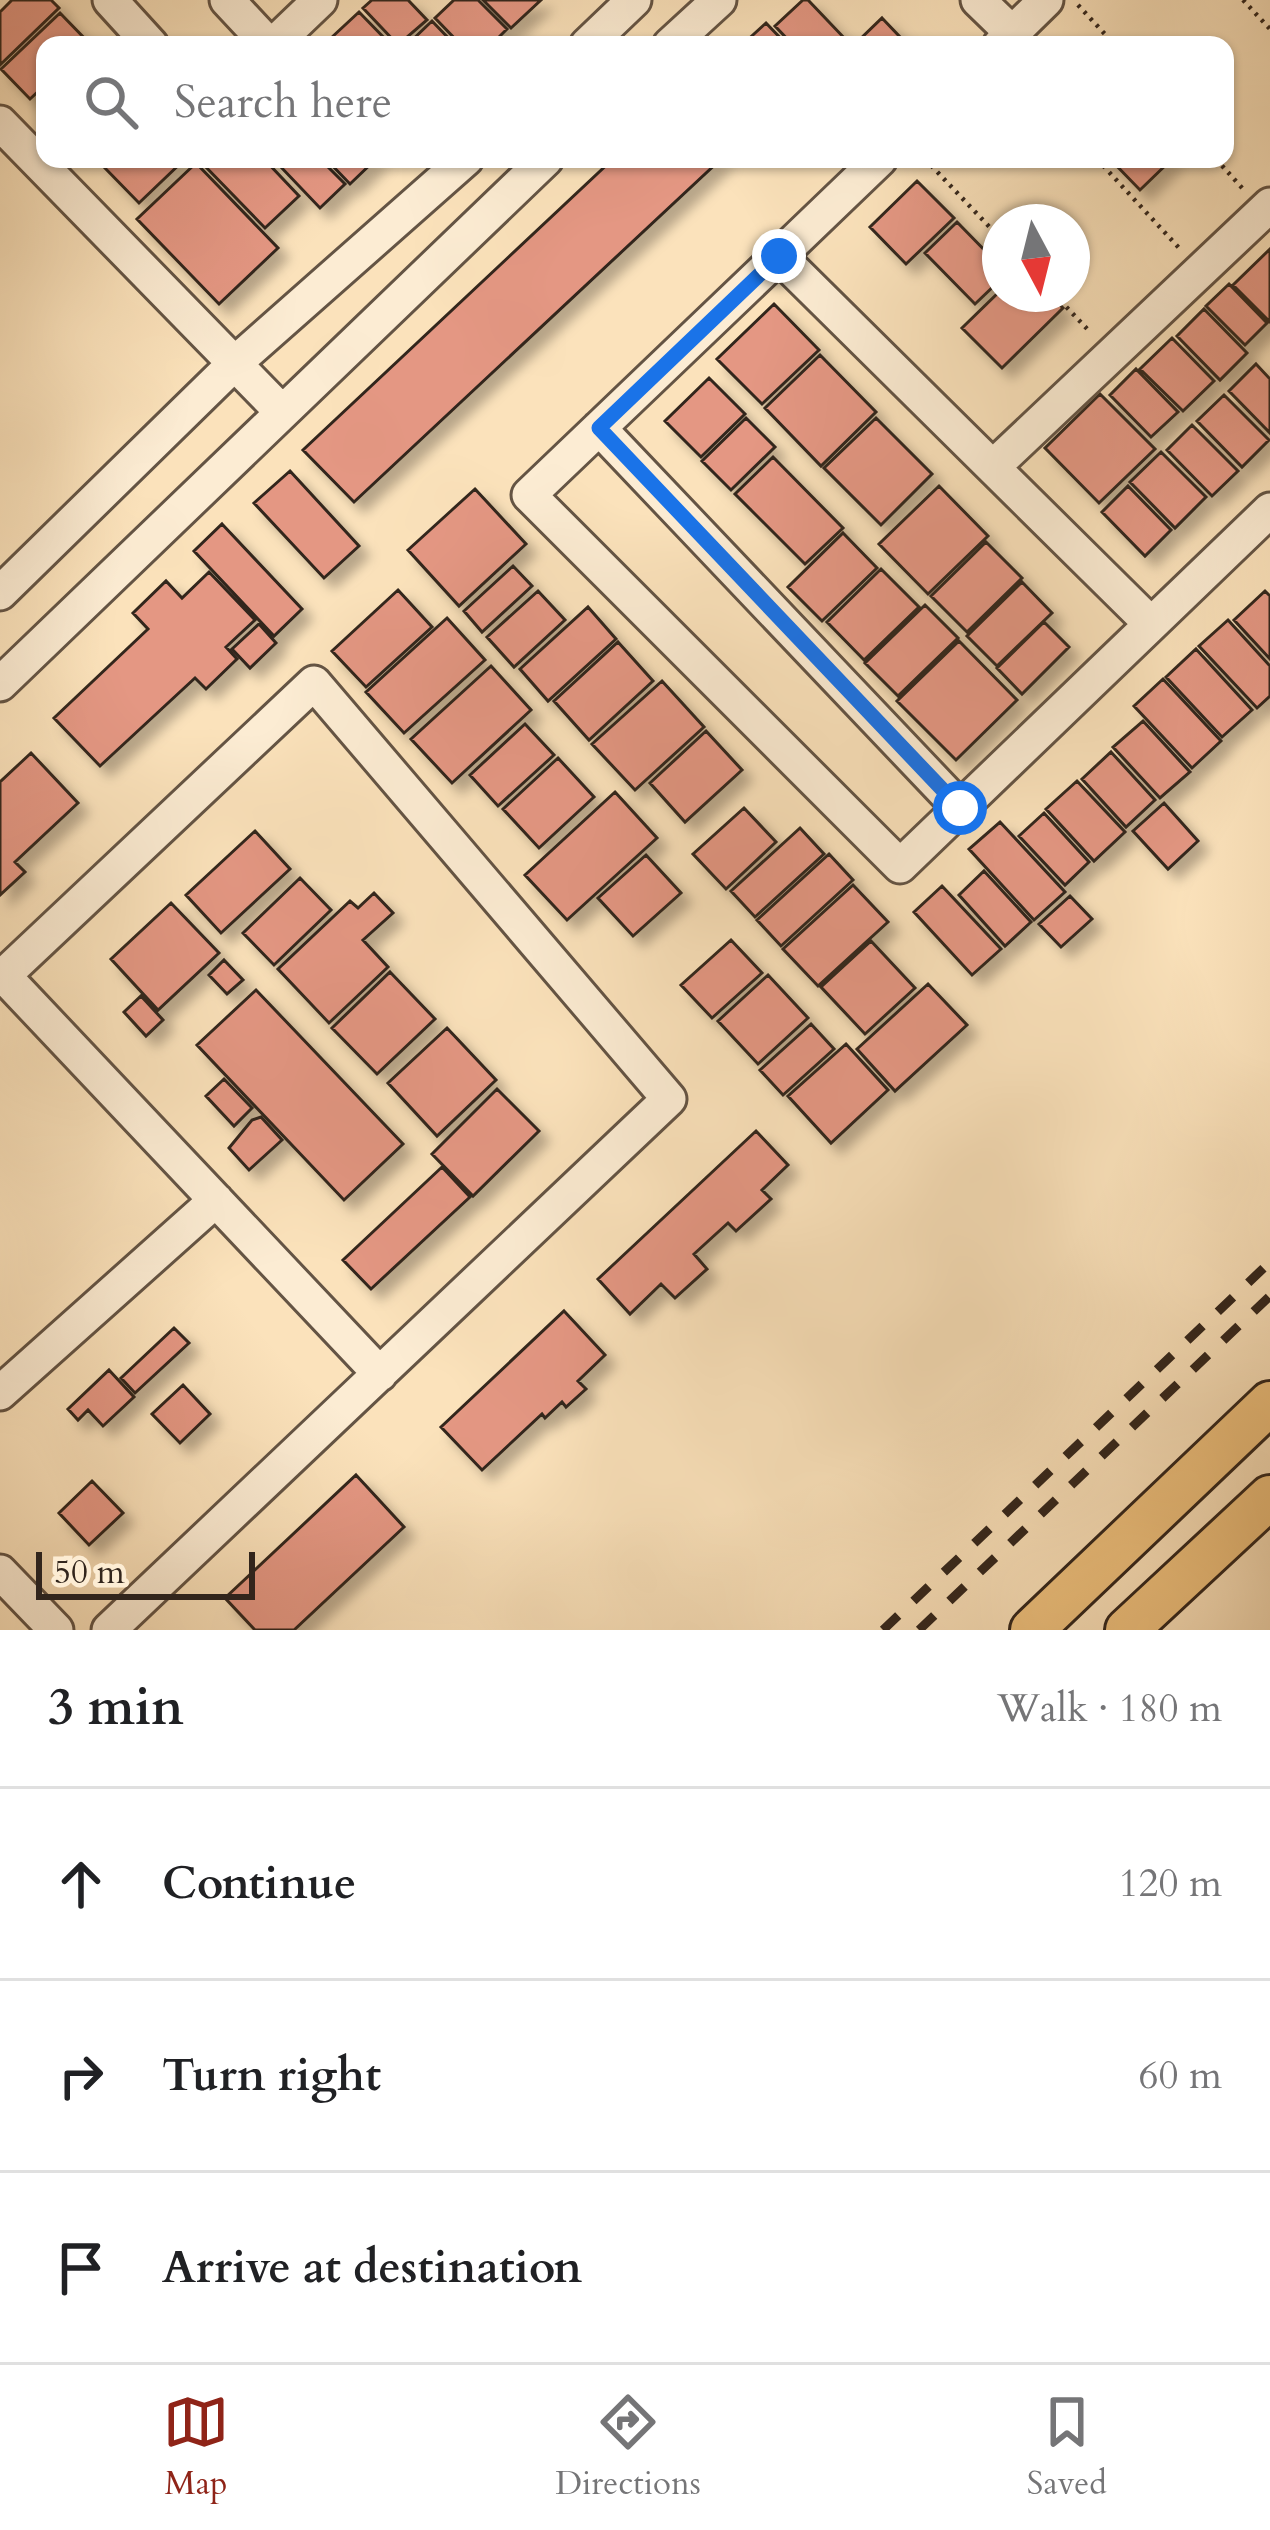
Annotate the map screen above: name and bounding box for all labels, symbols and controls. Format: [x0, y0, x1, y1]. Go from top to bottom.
search box [36, 36, 1234, 168]
icon: search [78, 69, 144, 135]
text: Search here [174, 72, 392, 133]
north arrow [982, 204, 1090, 312]
route end [752, 229, 806, 283]
route start [933, 781, 987, 835]
scale bar [36, 1546, 255, 1599]
text: 50 m [54, 1550, 125, 1595]
text: 3 min [48, 1673, 184, 1743]
text: Walk · 180 m [997, 1682, 1222, 1735]
icon: ahead [48, 1851, 114, 1917]
text: Continue [162, 1853, 356, 1914]
text: 120 m [1119, 1857, 1222, 1910]
icon: right [48, 2043, 114, 2109]
text: Turn right [162, 2045, 381, 2106]
text: 60 m [1139, 2049, 1222, 2102]
icon: arrive [48, 2235, 114, 2301]
text: Arrive at destination [162, 2237, 582, 2298]
tab: Map [163, 2389, 229, 2506]
tab: Directions [555, 2389, 701, 2506]
tab: Saved [1027, 2389, 1107, 2506]

